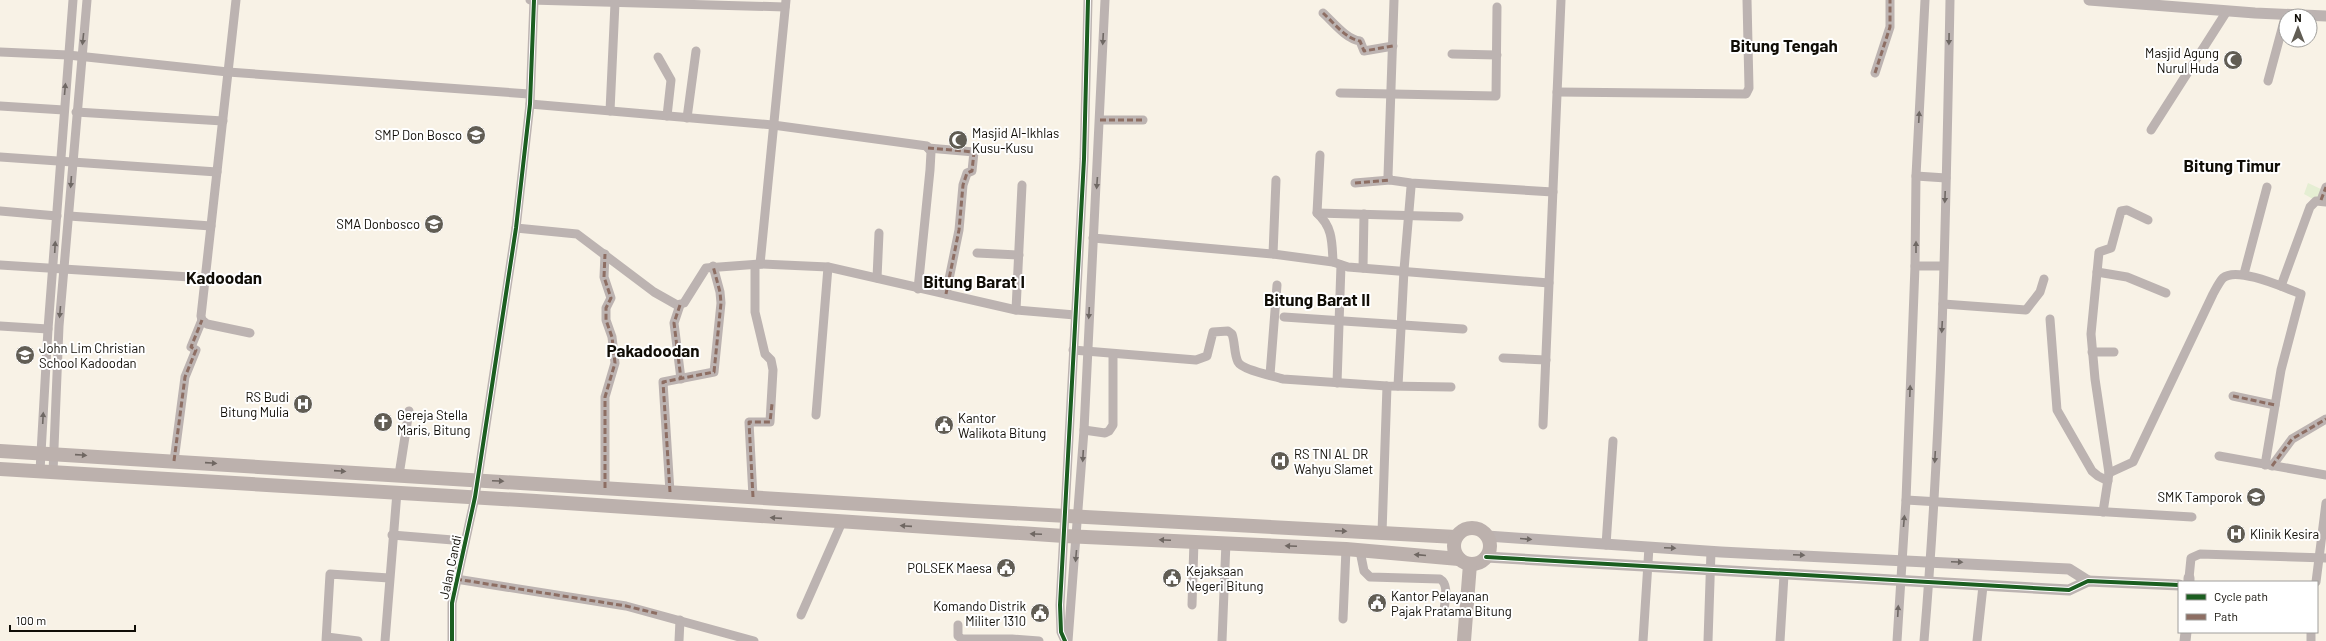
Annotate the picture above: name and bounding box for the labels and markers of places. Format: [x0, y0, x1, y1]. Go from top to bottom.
place label: Masjid Agung Nurul Huda [2145, 45, 2219, 76]
mosque icon: Masjid Agung Nurul Huda [2222, 49, 2244, 71]
school or university icon: SMP Don Bosco [465, 124, 487, 146]
place label: Masjid Al-Ikhlas Kusu-Kusu [972, 125, 1059, 156]
place label: SMP Don Bosco [375, 127, 462, 143]
mosque icon: Masjid Al-Ikhlas Kusu-Kusu [947, 129, 969, 151]
school or university icon: SMA Donbosco [423, 213, 445, 235]
place label: SMA Donbosco [336, 216, 420, 232]
place label: John Lim Christian School Kadoodan [39, 340, 145, 371]
school or university icon: John Lim Christian School Kadoodan [14, 344, 36, 366]
place label: RS Budi Bitung Mulia [220, 389, 289, 420]
hospital icon: RS Budi Bitung Mulia [292, 393, 314, 415]
place label: Gereja Stella Maris, Bitung [397, 407, 470, 438]
place label: Kantor Walikota Bitung [958, 410, 1046, 441]
church icon: Gereja Stella Maris, Bitung [372, 411, 394, 433]
public building icon: Kantor Walikota Bitung [933, 414, 955, 436]
place label: RS TNI AL DR Wahyu Slamet [1294, 446, 1373, 477]
hospital icon: RS TNI AL DR Wahyu Slamet [1269, 450, 1291, 472]
school or university icon: SMK Tamporok [2245, 486, 2267, 508]
place label: SMK Tamporok [2158, 489, 2242, 505]
hospital icon: Klinik Kesira [2225, 523, 2247, 545]
place label: Klinik Kesira [2250, 526, 2319, 542]
public building icon: POLSEK Maesa [995, 557, 1017, 579]
place label: POLSEK Maesa [907, 560, 992, 576]
place label: Kejaksaan Negeri Bitung [1186, 563, 1263, 594]
public building icon: Kejaksaan Negeri Bitung [1161, 567, 1183, 589]
place label: Kantor Pelayanan Pajak Pratama Bitung [1391, 588, 1512, 619]
public building icon: Kantor Pelayanan Pajak Pratama Bitung [1366, 592, 1388, 614]
place label: Komando Distrik Militer 1310 [933, 598, 1026, 629]
public building icon: Komando Distrik Militer 1310 [1029, 602, 1051, 624]

